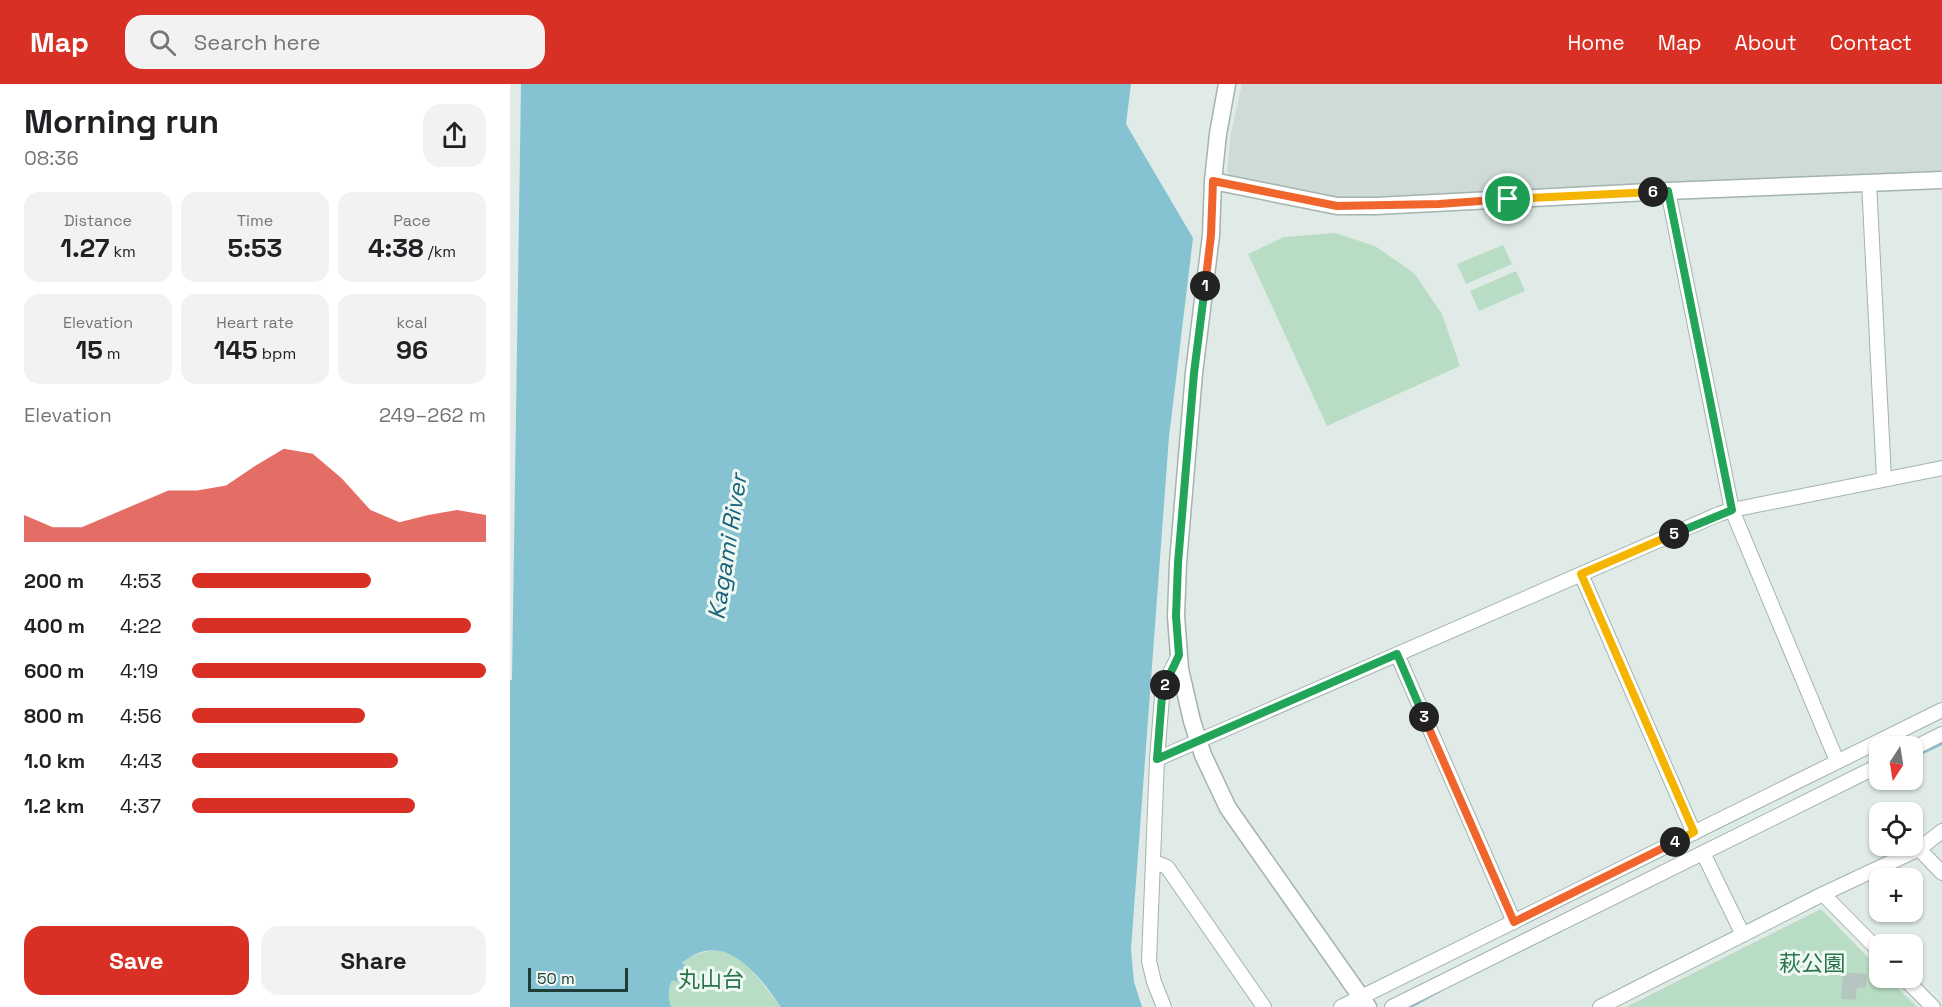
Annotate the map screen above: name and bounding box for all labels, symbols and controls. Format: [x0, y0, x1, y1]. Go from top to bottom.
search box [125, 15, 545, 69]
text: Map [30, 24, 89, 60]
icon: search [146, 26, 179, 59]
text: Search here [194, 28, 321, 56]
text: Home [1567, 29, 1625, 56]
text: Map [1658, 29, 1702, 56]
text: About [1735, 29, 1797, 56]
text: Contact [1830, 29, 1912, 56]
text: Morning run [24, 101, 219, 143]
button: share [423, 104, 486, 167]
text: 08:36 [24, 145, 79, 171]
pin [1482, 173, 1533, 224]
pin: 6 [1638, 177, 1668, 207]
text: 6 [1648, 181, 1658, 202]
icon: arrive [1491, 182, 1524, 215]
text: Distance [64, 210, 132, 231]
text: Time [237, 210, 273, 231]
text: Pace [393, 210, 431, 231]
text: 1.27 [60, 231, 109, 265]
text: 5:53 [228, 231, 282, 265]
text: 4:38 [368, 231, 424, 265]
text: km [109, 241, 136, 262]
text: /km [424, 241, 456, 262]
pin: 1 [1190, 271, 1220, 301]
text: 1 [1201, 275, 1209, 296]
text: Elevation [63, 312, 133, 333]
text: Heart rate [216, 312, 294, 333]
text: kcal [397, 312, 427, 333]
text: 15 [75, 333, 103, 367]
text: 145 [214, 333, 258, 367]
text: 96 [396, 333, 428, 367]
text: m [103, 343, 121, 364]
text: bpm [258, 343, 296, 364]
text: Elevation [24, 402, 112, 428]
text: 249–262 m [379, 402, 486, 428]
water label: Kagami River [700, 469, 754, 622]
pin: 5 [1659, 519, 1689, 549]
text: 5 [1669, 523, 1679, 544]
text: 200 m [24, 568, 84, 594]
text: 4:53 [120, 568, 162, 594]
text: 400 m [24, 613, 85, 639]
text: 4:22 [120, 613, 162, 639]
text: 600 m [24, 658, 84, 684]
text: 4:19 [120, 658, 158, 684]
pin: 2 [1150, 670, 1180, 700]
text: 2 [1160, 674, 1170, 695]
pin: 3 [1409, 702, 1439, 732]
text: 800 m [24, 703, 84, 729]
text: 4:56 [120, 703, 162, 729]
text: 3 [1419, 706, 1429, 727]
north arrow [1869, 736, 1923, 790]
map controls [1869, 736, 1923, 988]
text: 1.0 km [24, 748, 85, 774]
text: 4:43 [120, 748, 162, 774]
text: 1.2 km [24, 793, 84, 819]
text: 4:37 [120, 793, 161, 819]
button: locate [1869, 802, 1923, 856]
pin: 4 [1660, 827, 1690, 857]
text: 4 [1670, 831, 1680, 852]
button: + [1869, 868, 1923, 922]
button: Save [24, 926, 249, 995]
button: Share [261, 926, 486, 995]
button: − [1869, 934, 1923, 988]
park label: 萩公園 [1779, 949, 1845, 977]
scale bar [528, 965, 628, 992]
park label: 丸山台 [678, 965, 744, 993]
text: 50 m [537, 968, 575, 989]

